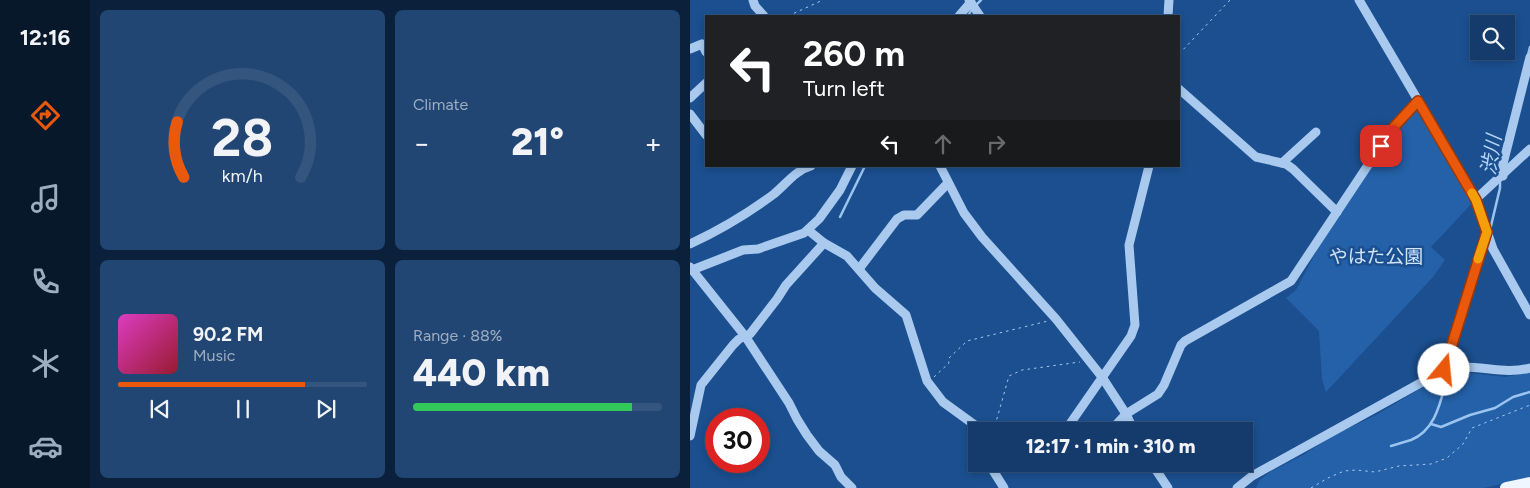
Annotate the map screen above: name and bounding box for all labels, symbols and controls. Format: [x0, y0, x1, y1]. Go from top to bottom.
map controls [1470, 15, 1515, 60]
button: search [1470, 15, 1515, 60]
text: 12:16 [20, 24, 70, 51]
text: 260 m [803, 33, 905, 75]
icon: left [720, 35, 785, 100]
text: Turn left [803, 75, 885, 102]
text: Climate [413, 95, 468, 114]
icon: directions [28, 98, 63, 133]
text: 28 [212, 107, 273, 169]
text: 21° [511, 119, 564, 165]
pin [1360, 125, 1402, 167]
text: − [413, 126, 430, 160]
text: + [645, 126, 662, 160]
icon: left [876, 130, 904, 158]
icon: ahead [929, 130, 957, 158]
icon: right [982, 130, 1010, 158]
water label: 渋川 [1476, 131, 1506, 177]
icon: arrive [1367, 132, 1395, 160]
text: km/h [222, 165, 263, 186]
icon: music [28, 181, 63, 216]
park label: やはた公園 [1329, 245, 1423, 268]
icon: phone [28, 264, 63, 299]
text: 90.2 FM [193, 323, 263, 346]
text: Range · 88% [413, 326, 502, 345]
position arrow [1417, 343, 1469, 395]
icon: climate [28, 346, 63, 381]
text: Music [193, 346, 235, 365]
text: 440 km [413, 350, 550, 396]
icon: previous [146, 395, 174, 423]
icon: pause [229, 395, 257, 423]
icon: next [312, 395, 340, 423]
speed limit sign: 30 [705, 408, 770, 473]
icon: car [28, 429, 63, 464]
text: 12:17 · 1 min · 310 m [1026, 435, 1195, 458]

